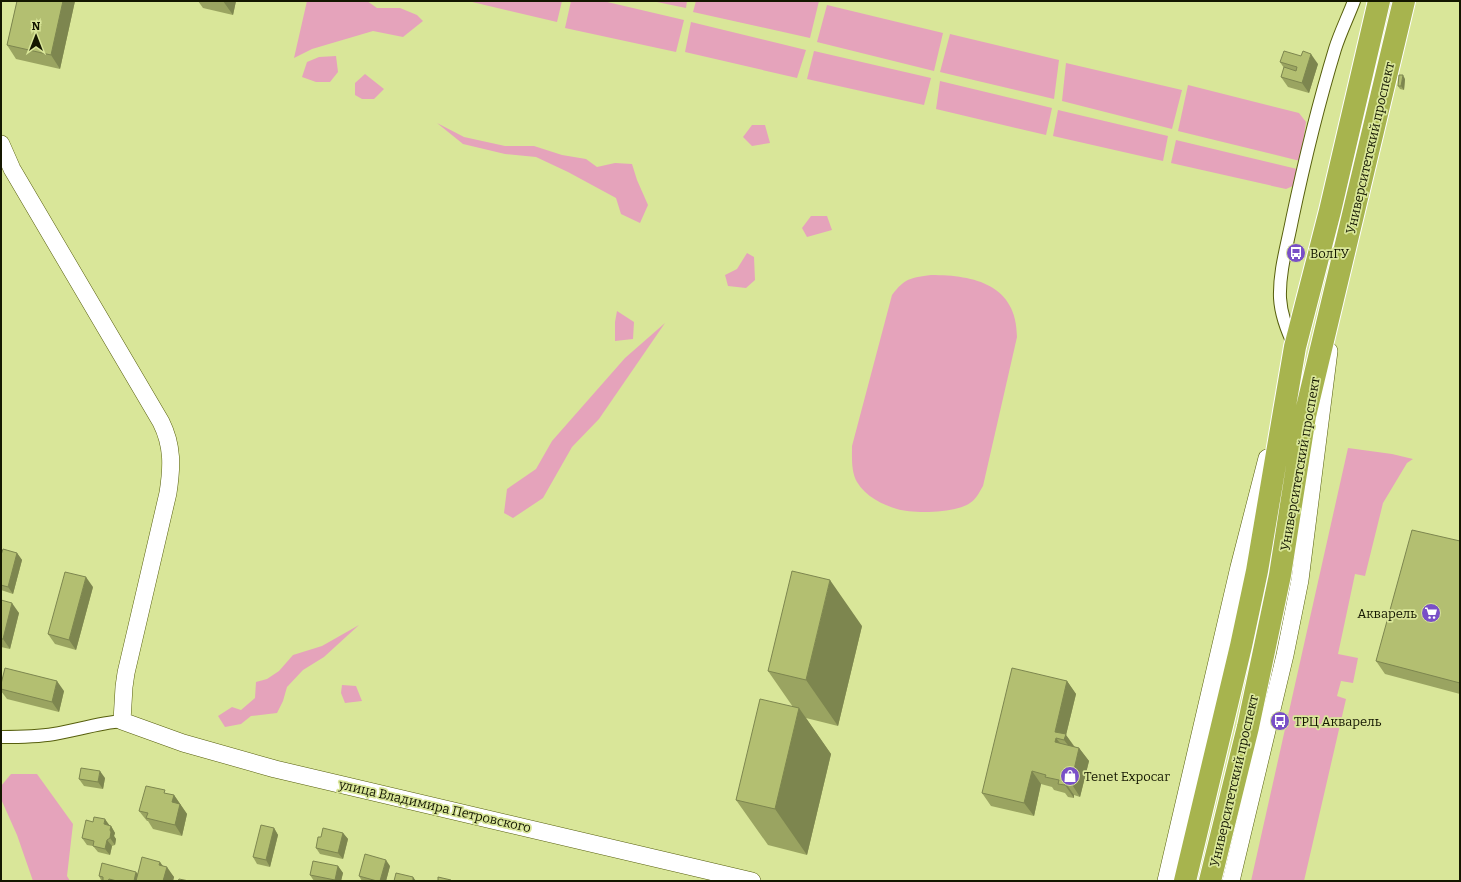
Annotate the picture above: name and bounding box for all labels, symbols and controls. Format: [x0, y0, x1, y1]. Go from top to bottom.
north arrow [16, 16, 56, 56]
text: N [32, 20, 41, 33]
street label: Университетский проспект [1343, 60, 1397, 236]
bus stop icon: ВолГУ [1285, 242, 1307, 264]
place label: ВолГУ [1310, 246, 1349, 261]
street label: Университетский проспект [1277, 376, 1323, 552]
supermarket icon: Акварель [1420, 602, 1442, 624]
place label: Акварель [1357, 606, 1417, 621]
street label: Университетский проспект [1207, 693, 1261, 869]
bus stop icon: ТРЦ Акварель [1269, 710, 1291, 732]
place label: ТРЦ Акварель [1294, 714, 1382, 729]
shop icon: Tenet Expocar [1059, 765, 1081, 787]
place label: Tenet Expocar [1084, 769, 1170, 784]
street label: улица Владимира Петровского [337, 776, 532, 835]

